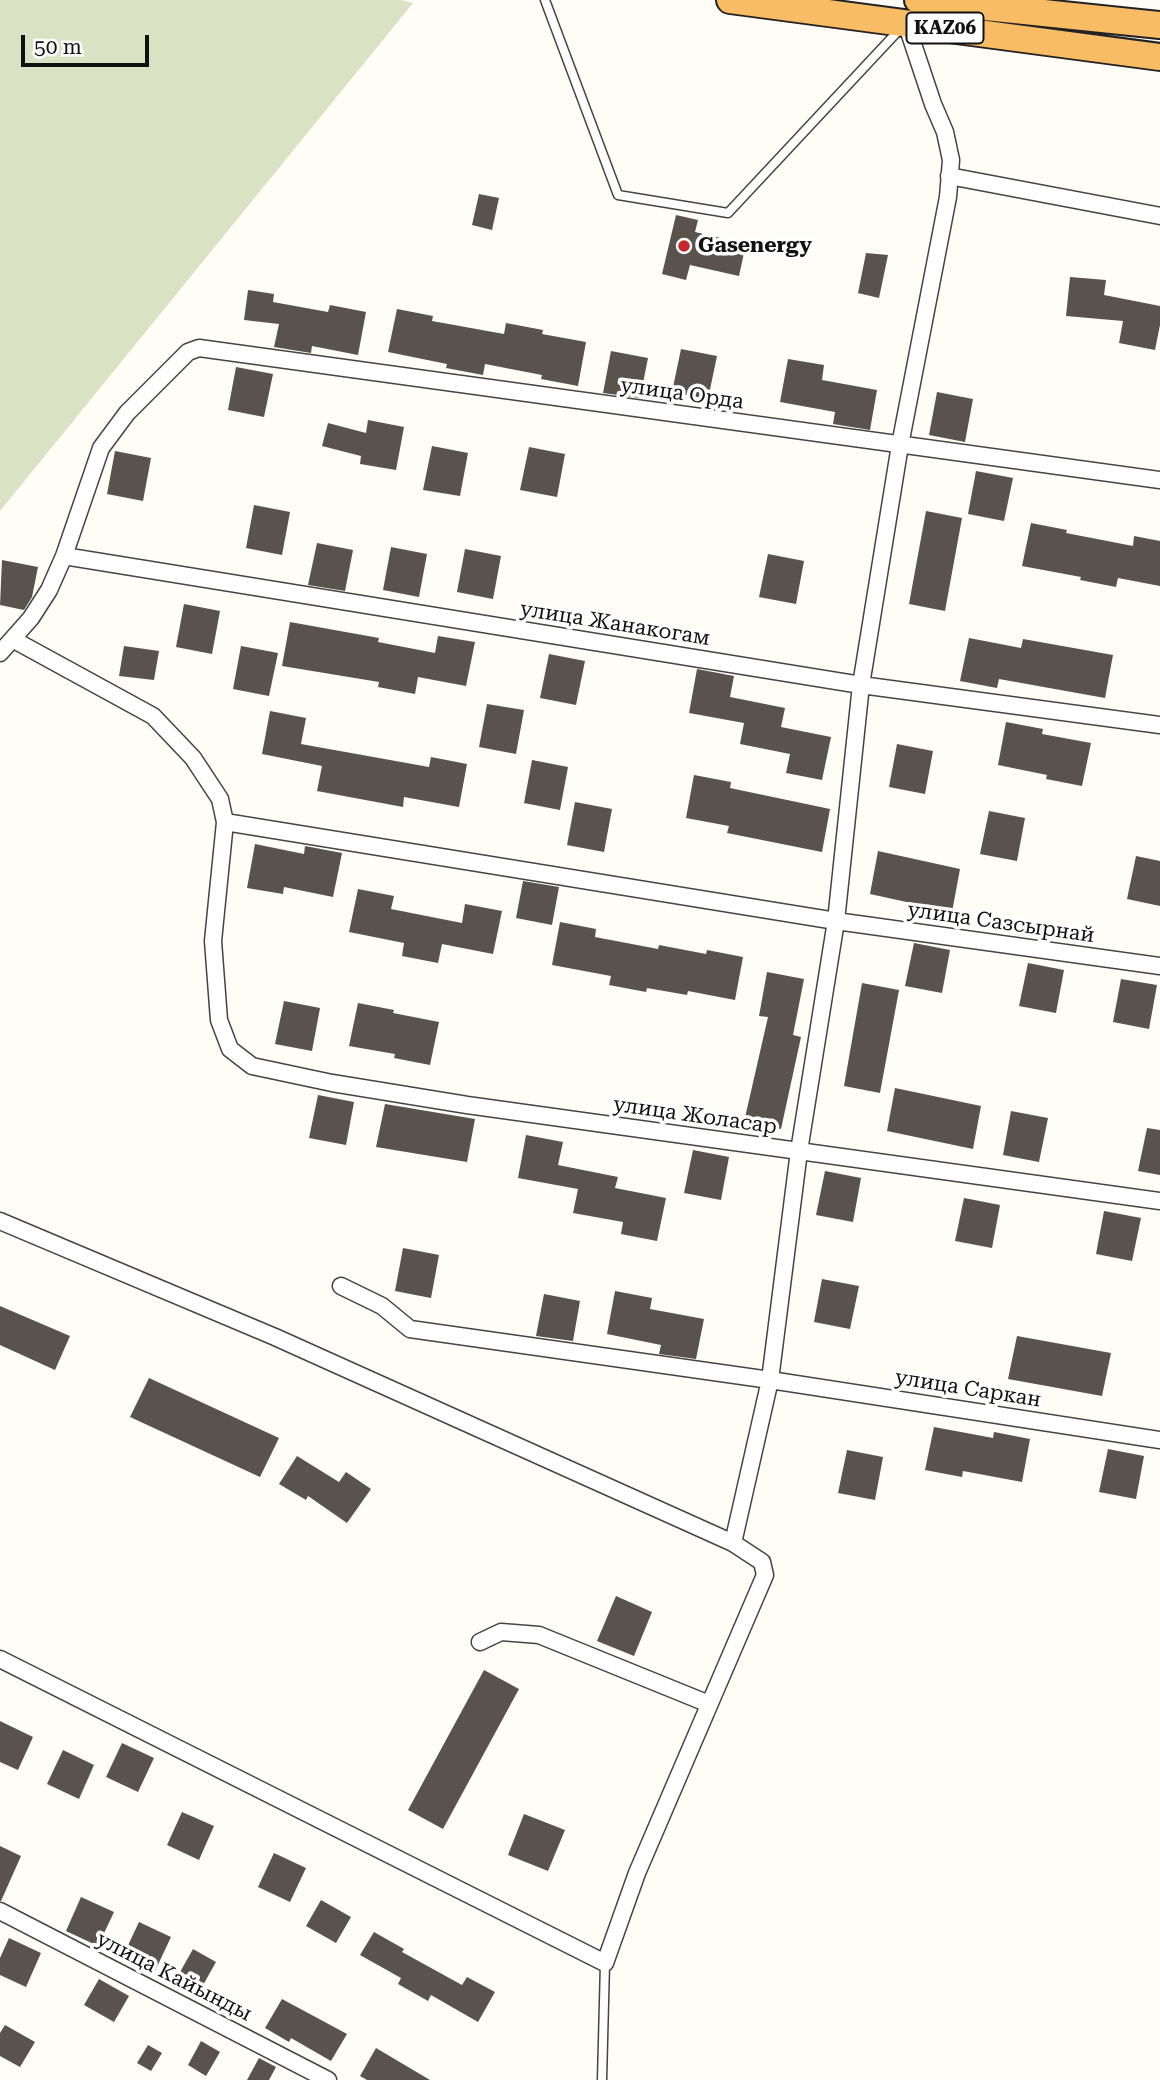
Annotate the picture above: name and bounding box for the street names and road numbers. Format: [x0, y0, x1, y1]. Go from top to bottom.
road number: KАZ06 [906, 12, 984, 44]
street label: улица Орда [619, 373, 745, 415]
street label: улица Жанакогам [518, 597, 712, 651]
street label: улица Сазсырнай [906, 897, 1096, 949]
street label: улица Жоласар [611, 1092, 779, 1140]
street label: улица Саркан [893, 1365, 1043, 1413]
street label: улица Кайынды [92, 1927, 256, 2027]

